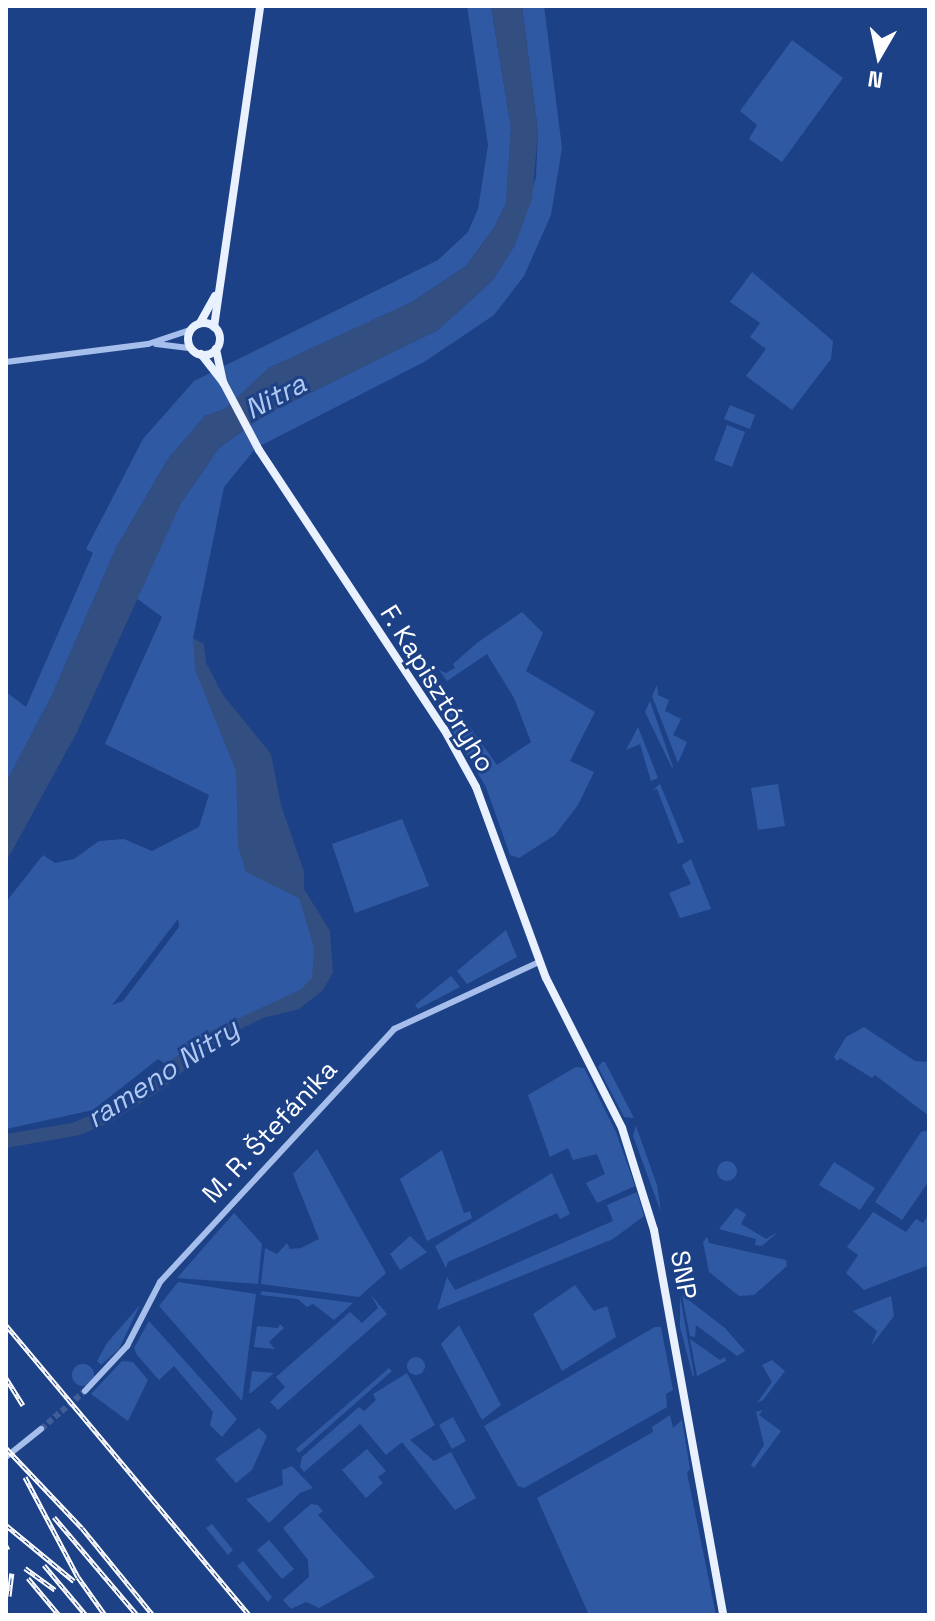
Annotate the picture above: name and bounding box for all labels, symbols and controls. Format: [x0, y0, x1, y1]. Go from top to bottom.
north arrow [839, 16, 919, 96]
text: N [866, 65, 885, 95]
water label: Nitra [239, 366, 311, 426]
street label: F. Kapisztóryho [373, 599, 501, 779]
water label: rameno Nitry [80, 1011, 244, 1135]
street label: M. R. Štefánika [196, 1054, 344, 1210]
street label: SNP [663, 1248, 703, 1302]

